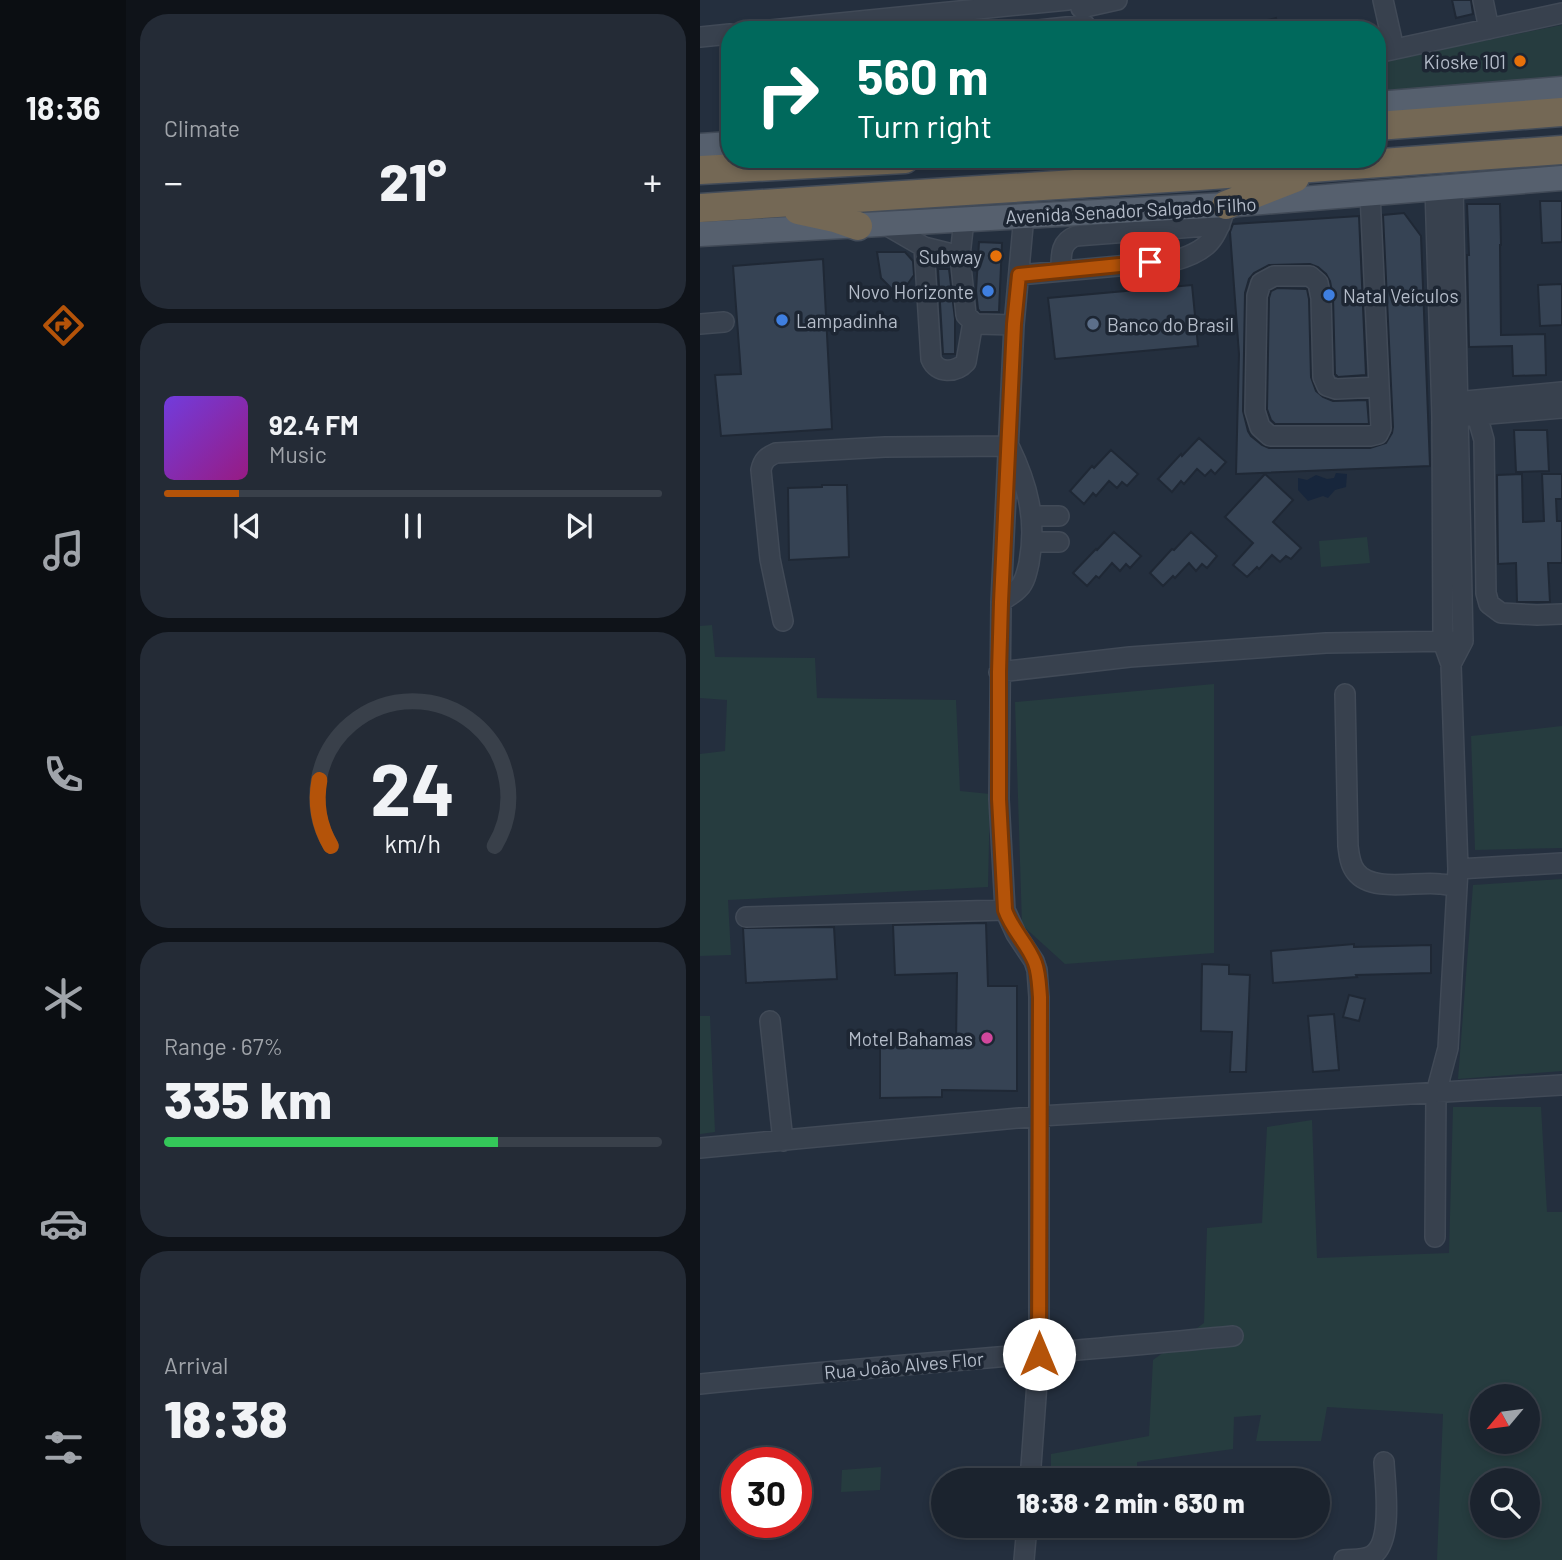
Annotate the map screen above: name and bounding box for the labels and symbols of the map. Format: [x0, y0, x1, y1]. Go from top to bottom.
place label: Kioske 101 [1423, 50, 1506, 73]
marker: Kioske 101 [1512, 53, 1528, 69]
street label: Avenida Senador Salgado Filho [1005, 192, 1257, 228]
pin [1120, 232, 1180, 292]
place label: Subway [919, 245, 982, 268]
marker: Subway [988, 248, 1004, 264]
place label: Novo Horizonte [848, 280, 974, 303]
marker: Novo Horizonte [980, 283, 996, 299]
place label: Natal Veículos [1343, 284, 1459, 307]
marker: Natal Veículos [1321, 287, 1337, 303]
place label: Lampadinha [796, 309, 898, 332]
marker: Lampadinha [774, 312, 790, 328]
place label: Banco do Brasil [1107, 313, 1234, 336]
marker: Banco do Brasil [1085, 316, 1101, 332]
place label: Motel Bahamas [848, 1027, 973, 1050]
marker: Motel Bahamas [979, 1030, 995, 1046]
position arrow [1002, 1317, 1076, 1391]
street label: Rua João Alves Flor [823, 1347, 985, 1383]
north arrow [1470, 1384, 1540, 1454]
speed limit sign: 30 [721, 1447, 812, 1538]

